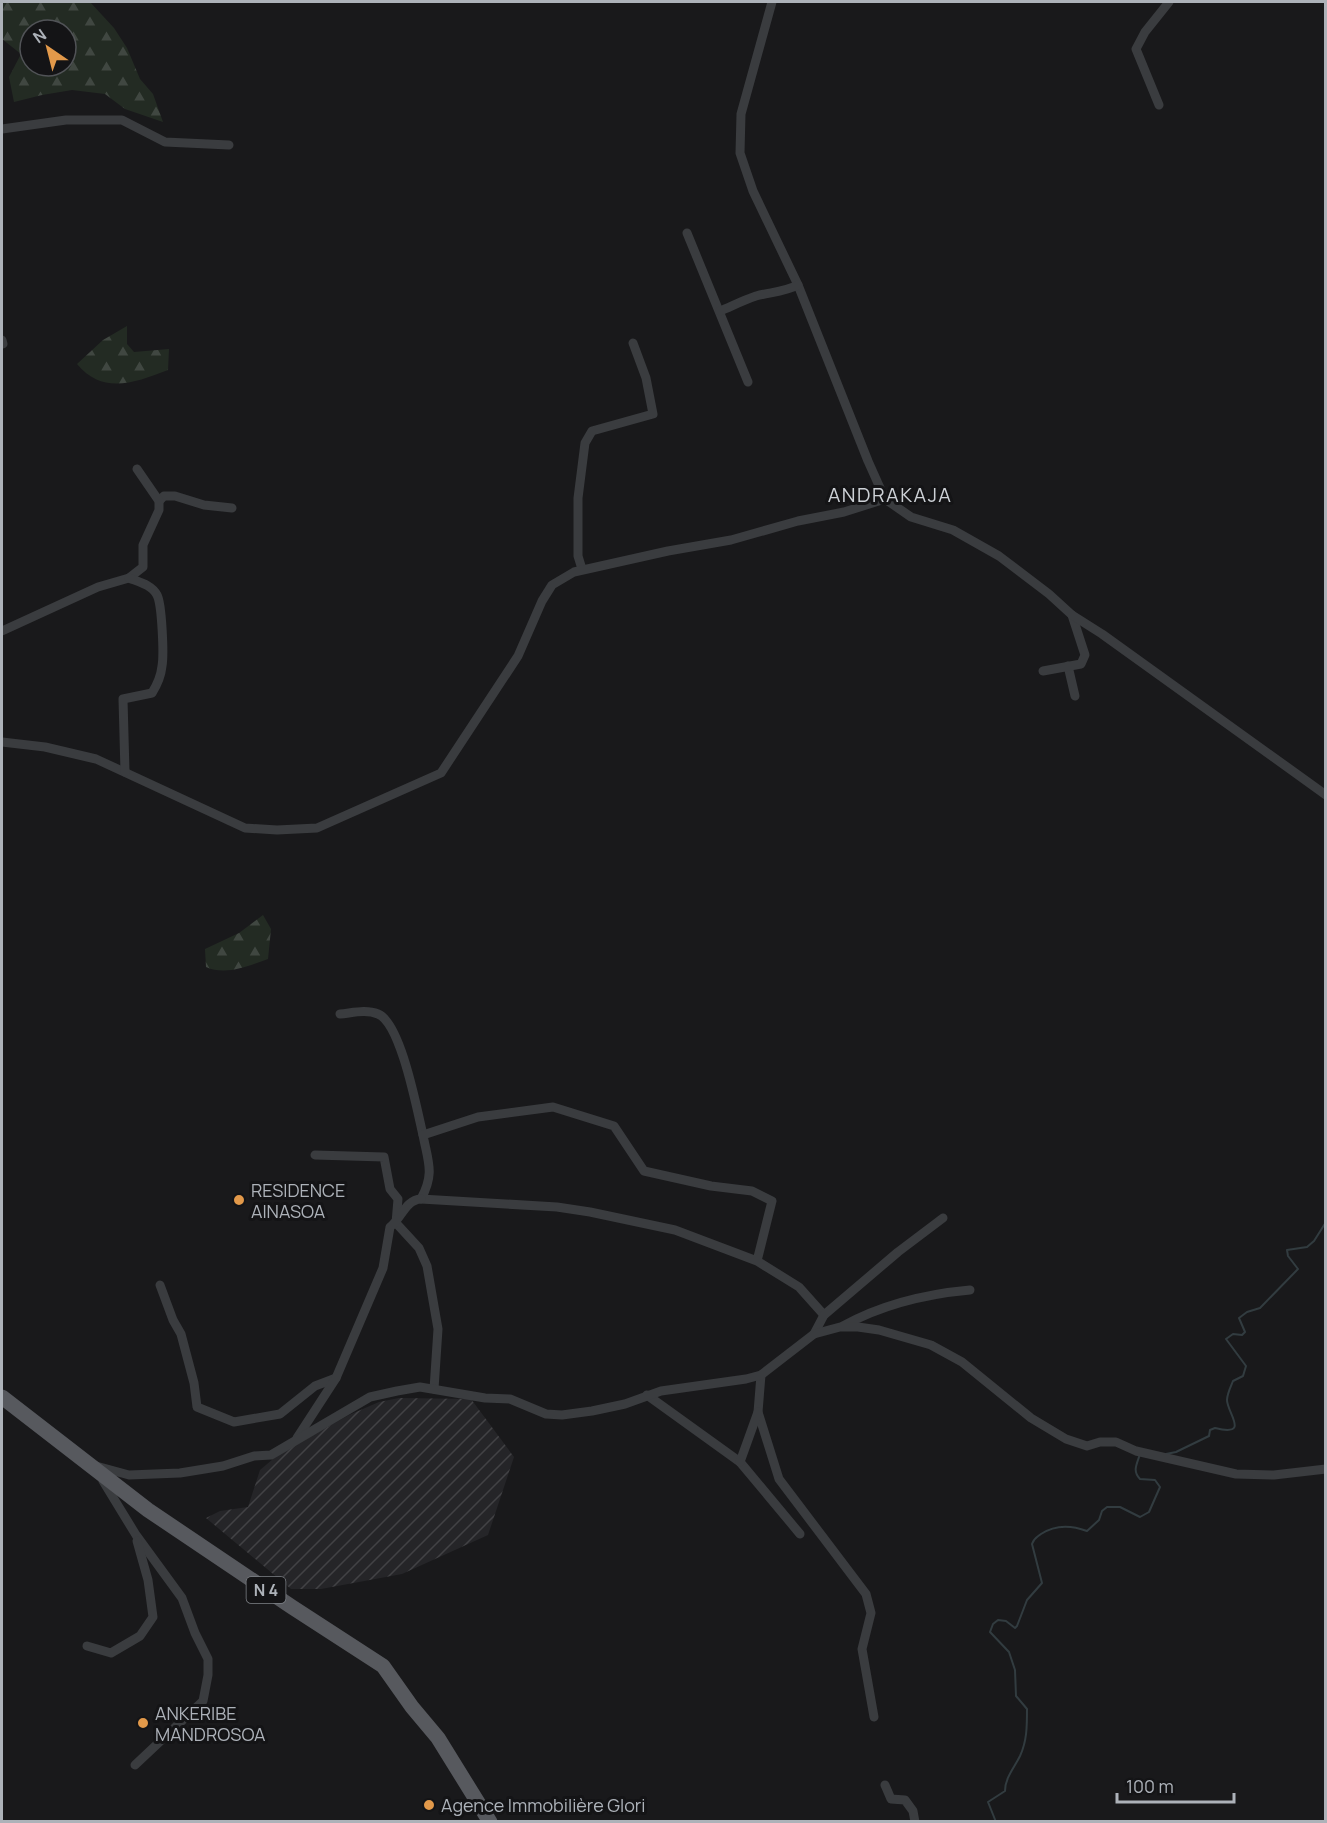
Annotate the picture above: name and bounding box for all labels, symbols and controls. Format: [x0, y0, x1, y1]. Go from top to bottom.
north arrow [18, 18, 78, 78]
text: N [28, 23, 50, 48]
district label: ANDRAKAJA [828, 481, 952, 508]
place label: RESIDENCE AINASOA [251, 1178, 345, 1223]
marker: RESIDENCE AINASOA [232, 1193, 246, 1207]
road number: N 4 [246, 1577, 286, 1603]
place label: ANKERIBE MANDROSOA [155, 1701, 266, 1746]
marker: ANKERIBE MANDROSOA [136, 1716, 150, 1730]
scale bar [1117, 1766, 1234, 1804]
text: 100 m [1126, 1774, 1174, 1798]
place label: Agence Immobilière Glori [441, 1793, 646, 1817]
marker: Agence Immobilière Glori [422, 1798, 436, 1812]

